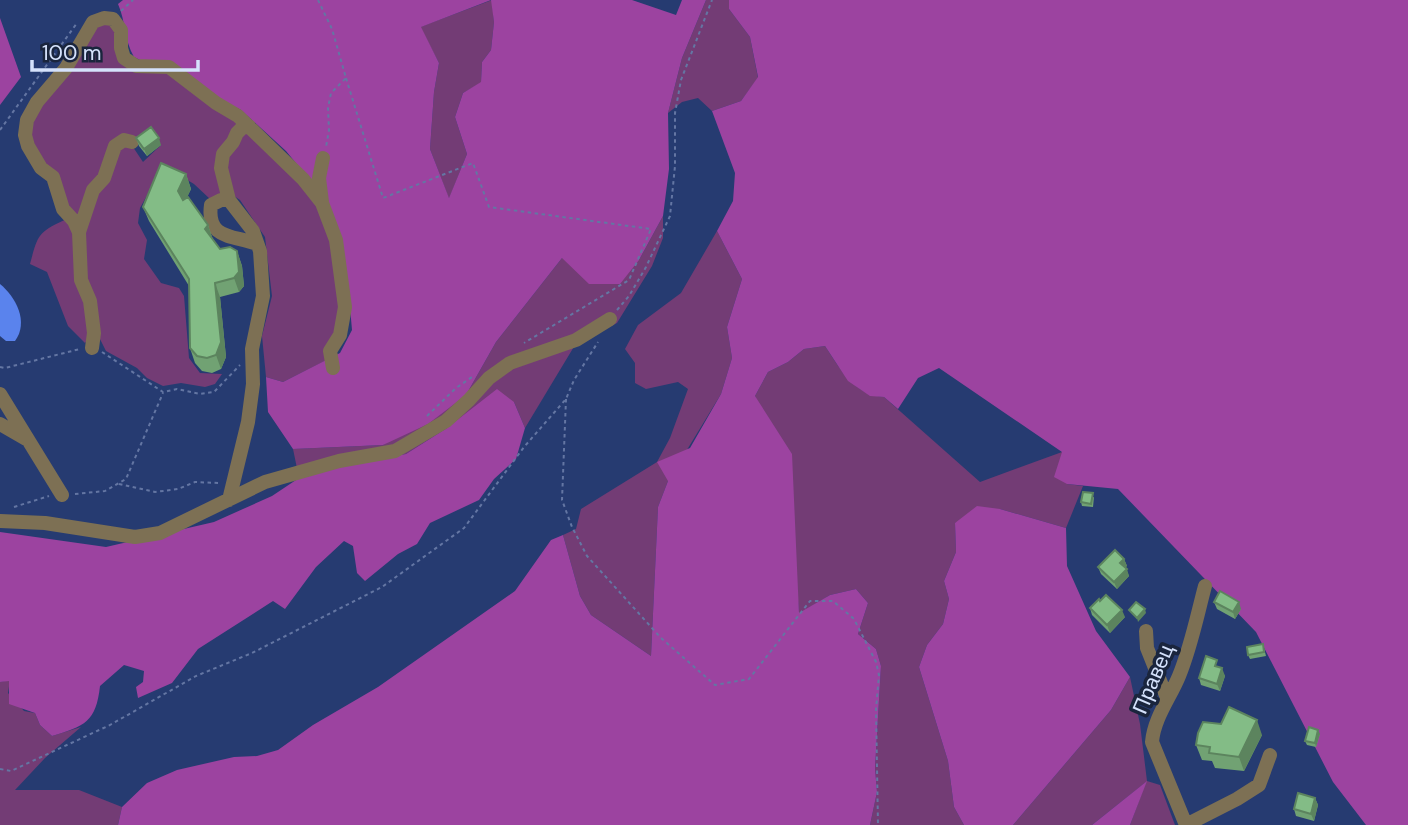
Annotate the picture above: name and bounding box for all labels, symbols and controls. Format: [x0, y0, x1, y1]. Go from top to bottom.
scale bar [32, 28, 198, 72]
text: 100 m [42, 39, 102, 67]
street label: Правец [1126, 640, 1180, 718]

